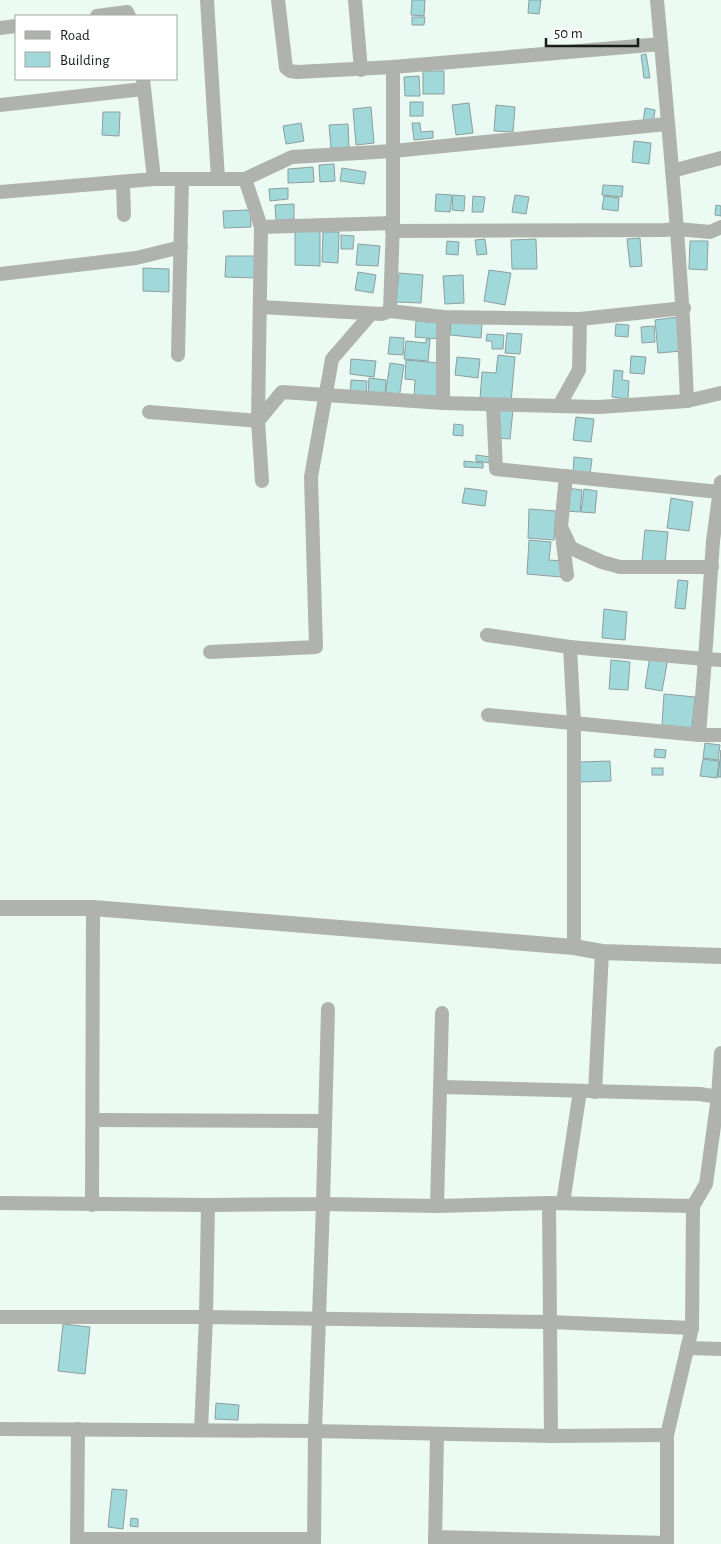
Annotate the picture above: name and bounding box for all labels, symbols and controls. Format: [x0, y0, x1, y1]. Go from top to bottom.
legend [15, 15, 178, 80]
scale bar [546, 15, 638, 47]
text: 50 m [554, 26, 583, 41]
text: Road [60, 28, 90, 43]
text: Building [60, 53, 110, 68]

